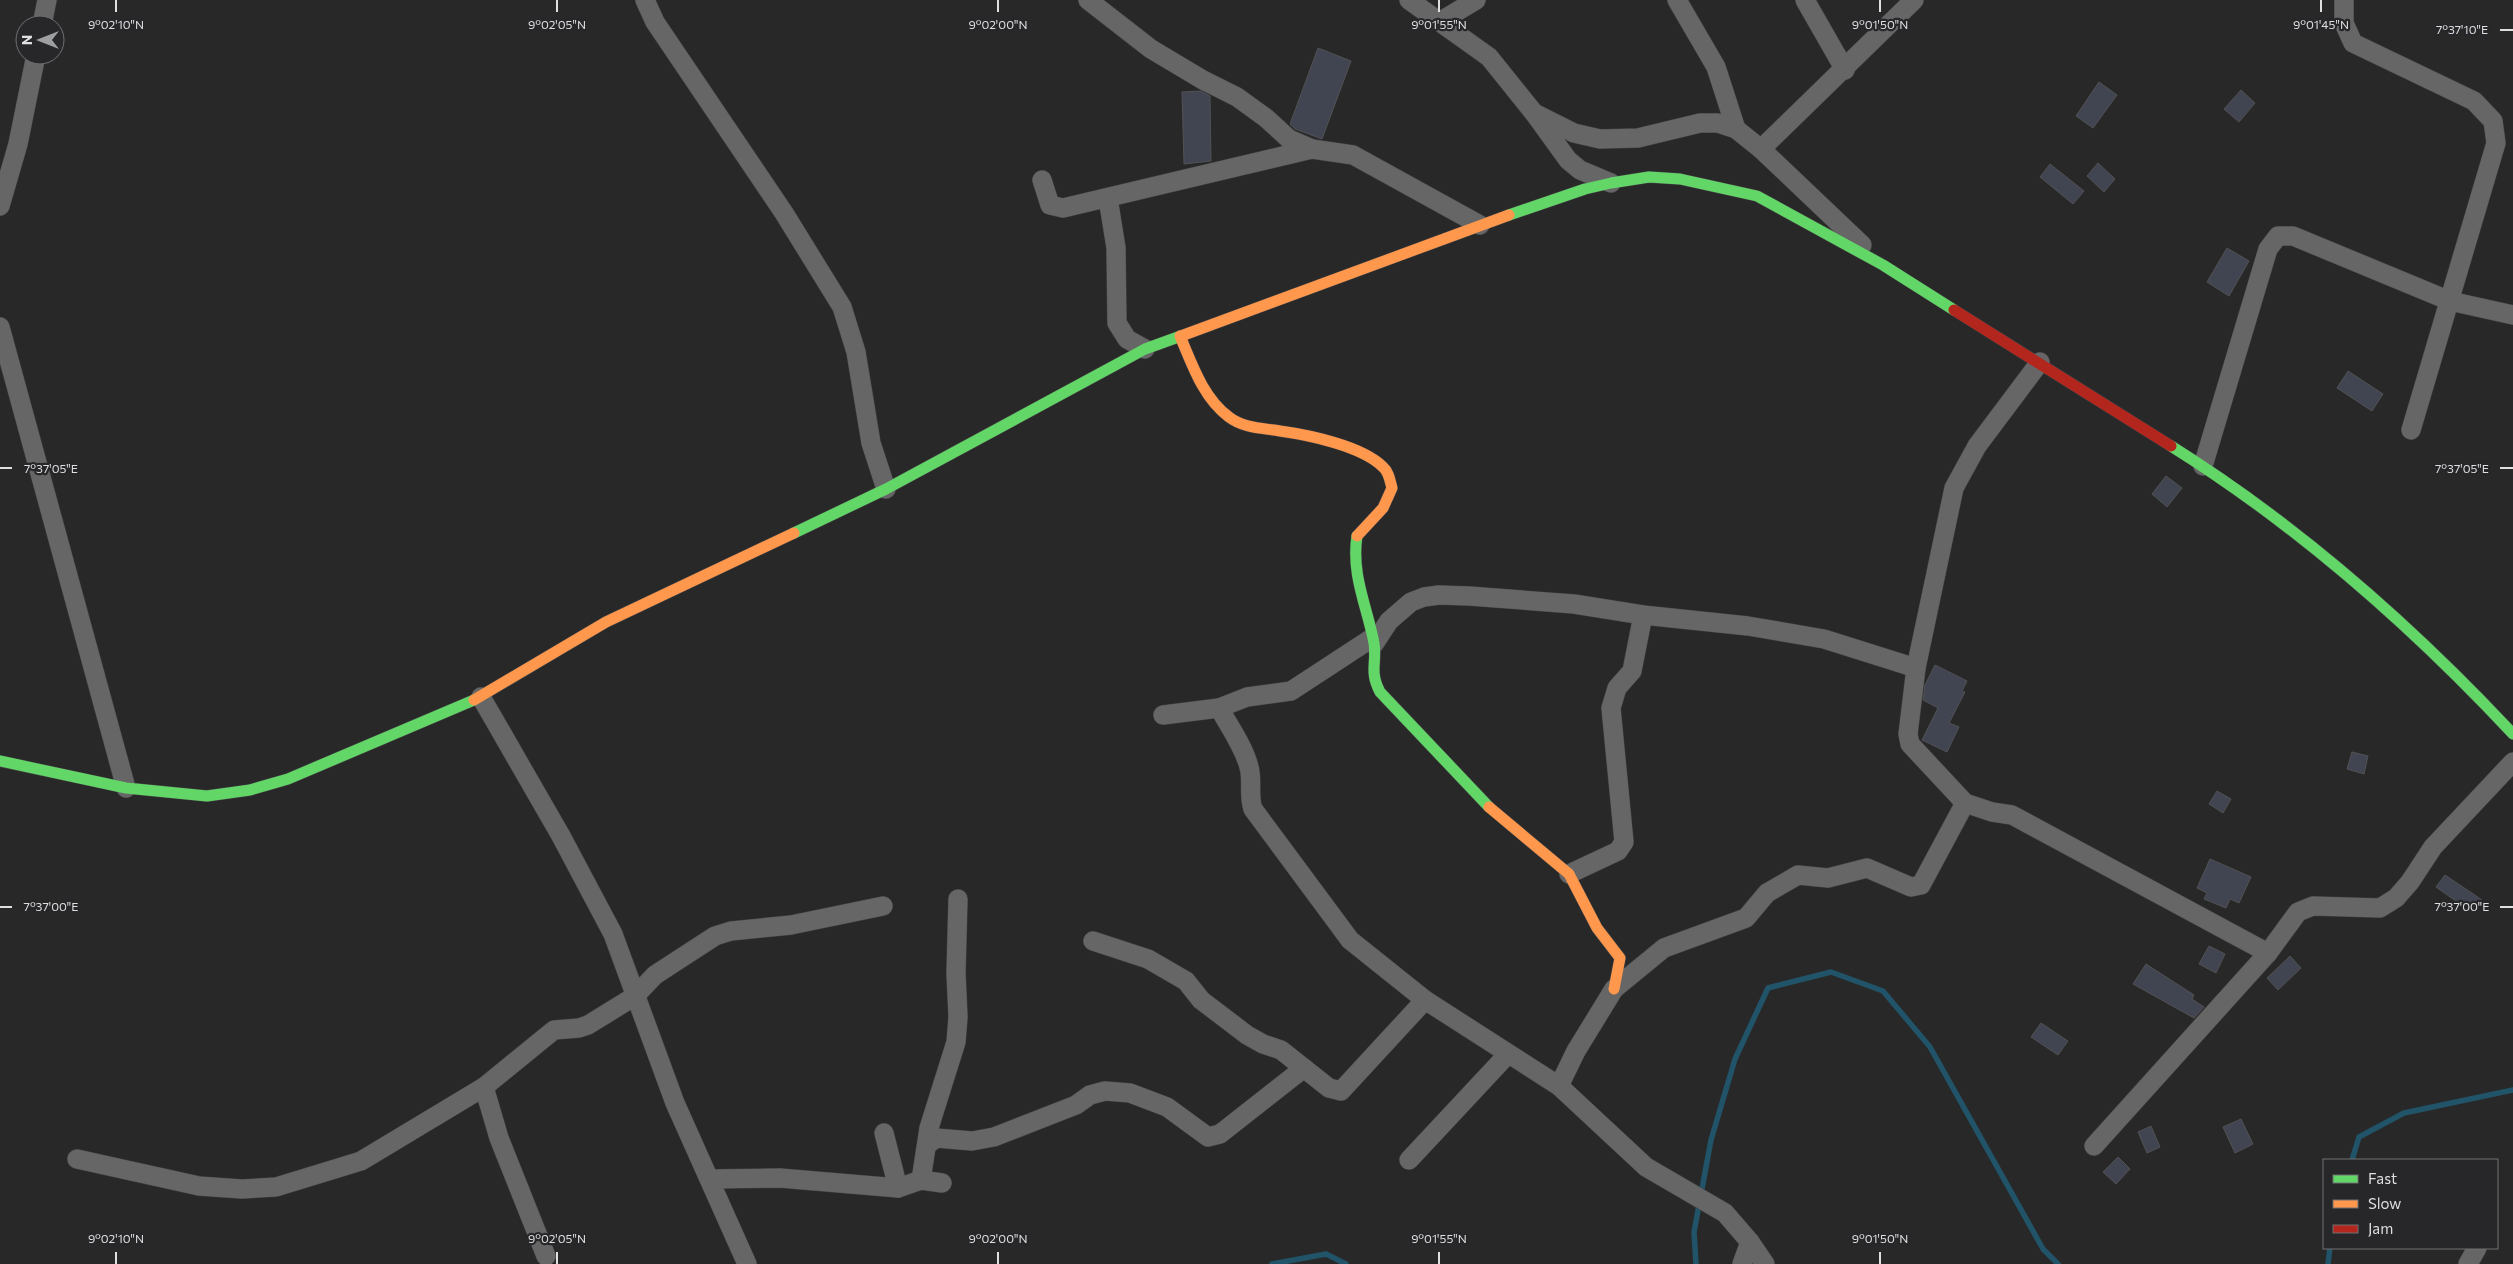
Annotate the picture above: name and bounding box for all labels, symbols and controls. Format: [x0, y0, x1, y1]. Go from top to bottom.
north arrow [15, 15, 65, 65]
text: 9°02'10"N [88, 17, 144, 31]
text: 9°02'05"N [528, 17, 586, 31]
text: 9°02'00"N [969, 17, 1027, 31]
text: 9°01'55"N [1411, 17, 1467, 31]
text: 9°01'50"N [1852, 17, 1908, 31]
text: 9°01'45"N [2293, 17, 2349, 31]
text: 7°37'10"E [2436, 22, 2488, 36]
text: N [18, 35, 35, 45]
text: 7°37'05"E [24, 461, 78, 475]
text: 7°37'05"E [2435, 461, 2489, 475]
text: 7°37'00"E [24, 899, 78, 913]
text: 7°37'00"E [2435, 899, 2489, 913]
legend [2323, 1159, 2498, 1249]
text: Fast [2368, 1169, 2397, 1187]
text: Slow [2368, 1194, 2401, 1212]
text: Jam [2368, 1219, 2393, 1237]
text: 9°02'10"N [88, 1231, 144, 1245]
text: 9°02'05"N [528, 1231, 586, 1245]
text: 9°02'00"N [969, 1231, 1027, 1245]
text: 9°01'55"N [1411, 1231, 1467, 1245]
text: 9°01'50"N [1852, 1231, 1908, 1245]

